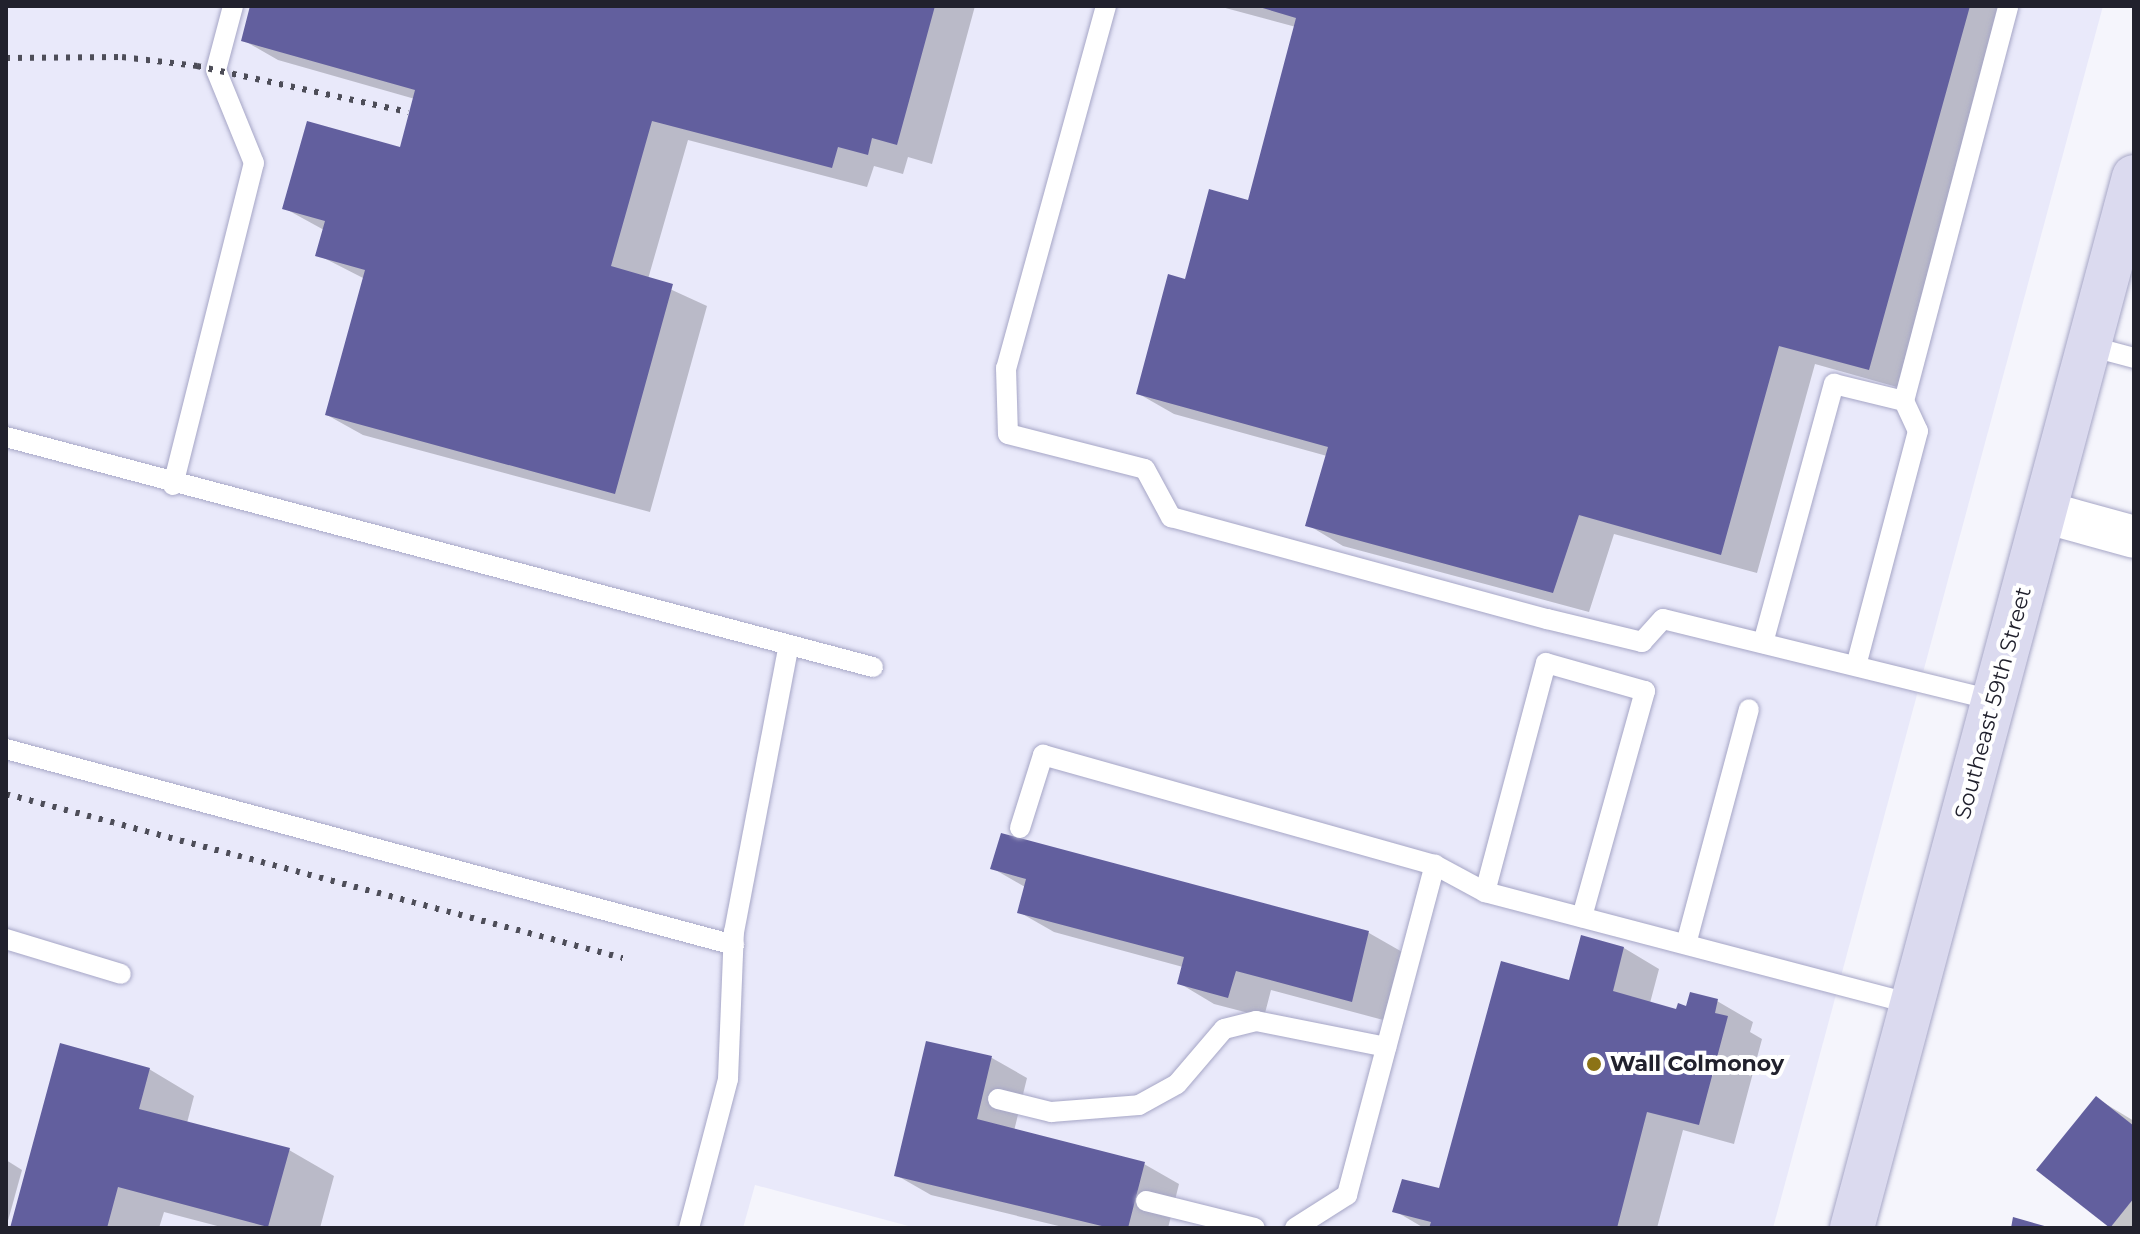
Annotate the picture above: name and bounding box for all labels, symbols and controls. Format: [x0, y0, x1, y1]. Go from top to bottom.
street label: Southeast 59th Street [1949, 584, 2037, 822]
place label: Wall Colmonoy [1610, 1051, 1784, 1077]
marker: Wall Colmonoy [1585, 1055, 1603, 1073]

